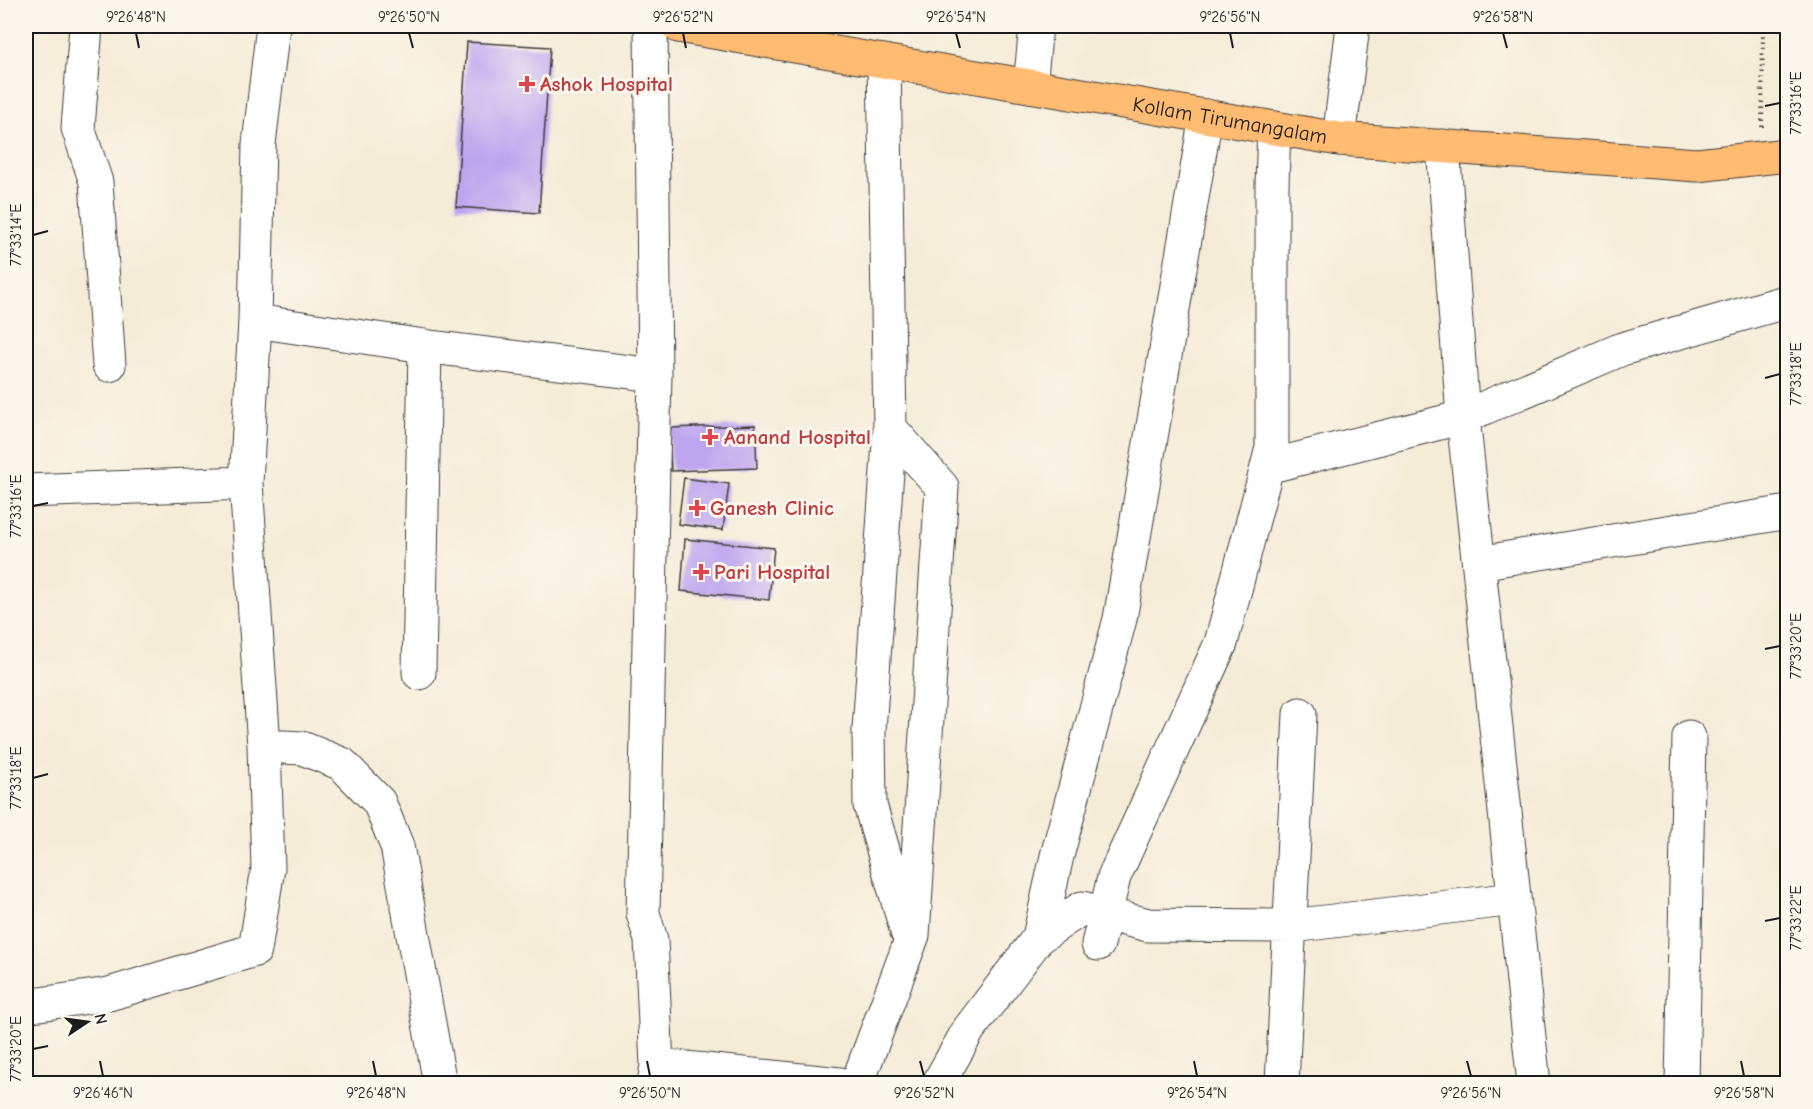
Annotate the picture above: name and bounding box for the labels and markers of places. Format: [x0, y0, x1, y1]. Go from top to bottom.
place label: Ashok Hospital [540, 72, 673, 96]
marker: Ashok Hospital [518, 75, 536, 93]
place label: Aanand Hospital [724, 425, 871, 449]
marker: Aanand Hospital [701, 428, 719, 446]
place label: Ganesh Clinic [710, 496, 834, 520]
marker: Ganesh Clinic [688, 499, 706, 517]
place label: Pari Hospital [714, 560, 830, 584]
marker: Pari Hospital [692, 563, 710, 581]

